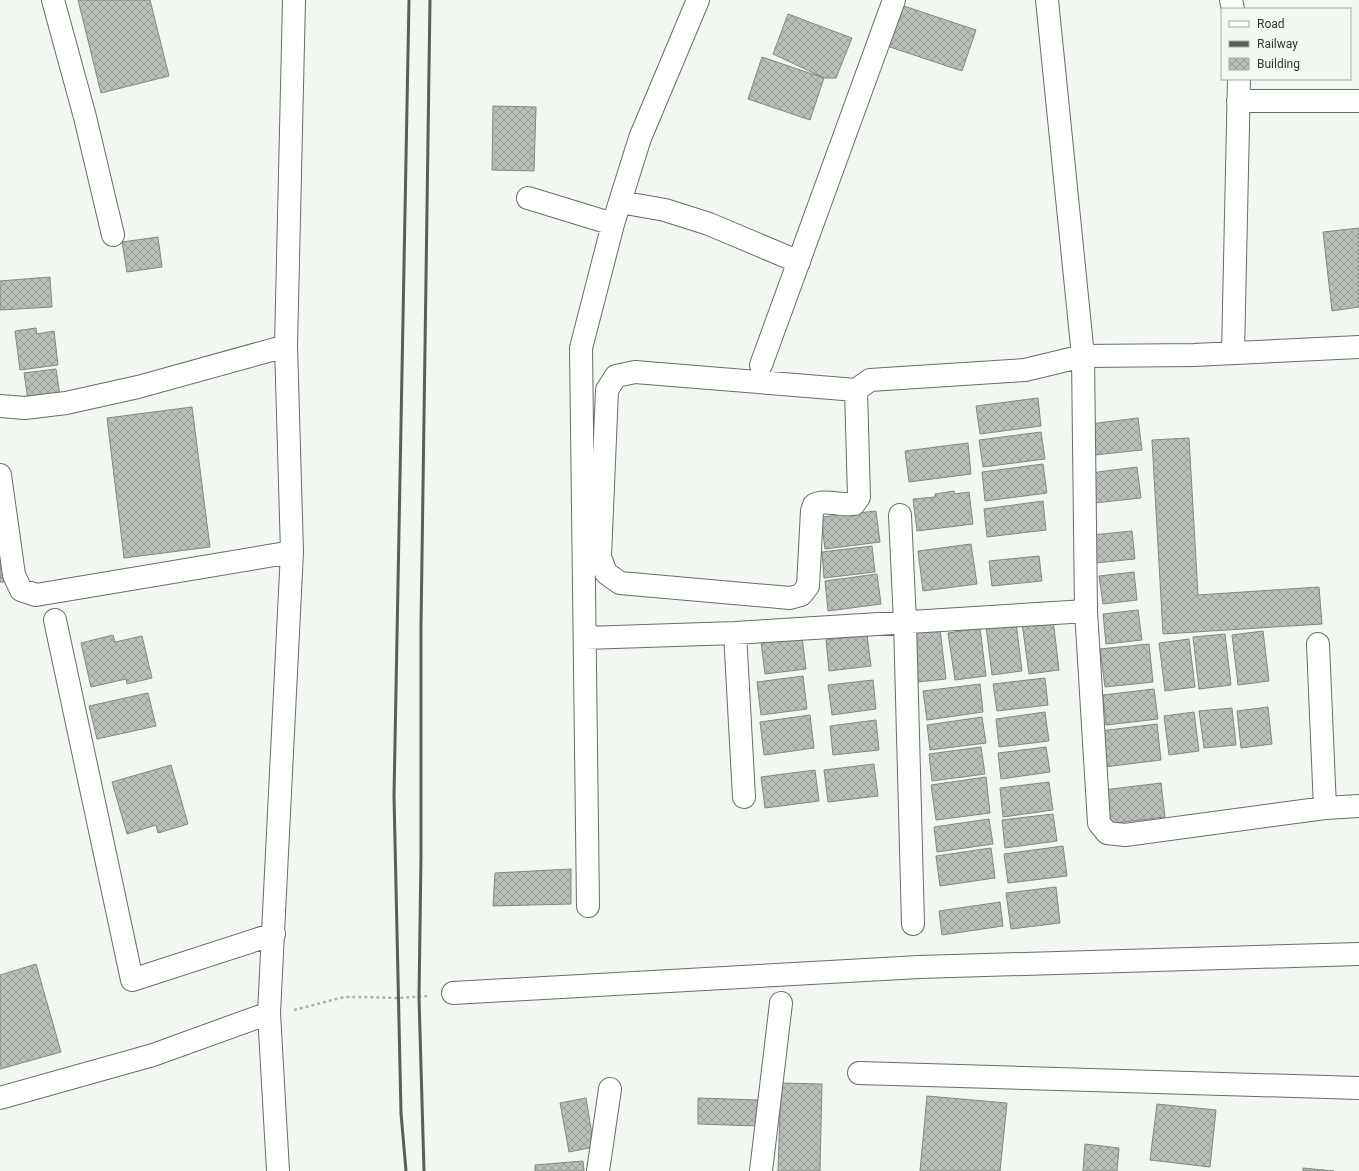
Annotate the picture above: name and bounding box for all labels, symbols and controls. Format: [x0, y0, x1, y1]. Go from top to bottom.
legend [1221, 8, 1351, 80]
text: Road [1257, 17, 1285, 31]
text: Railway [1257, 37, 1298, 51]
text: Building [1257, 57, 1300, 71]

